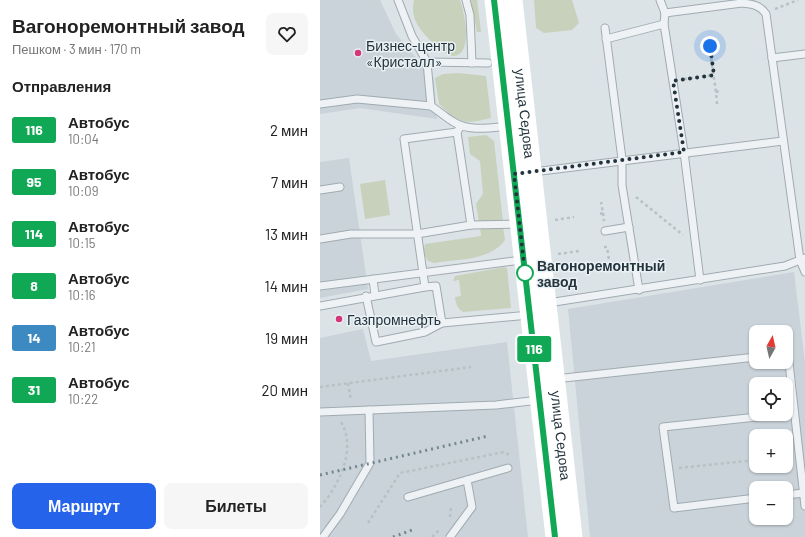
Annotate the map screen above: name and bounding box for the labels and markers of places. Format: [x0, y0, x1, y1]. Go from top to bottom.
place label: Бизнес-центр «Кристалл» [366, 37, 455, 70]
marker: Бизнес-центр «Кристалл» [353, 48, 363, 58]
place label: Вагоноремонтный завод [537, 257, 665, 290]
marker: Вагоноремонтный завод [516, 264, 534, 282]
place label: Газпромнефть [347, 311, 441, 328]
marker: Газпромнефть [334, 314, 344, 324]

